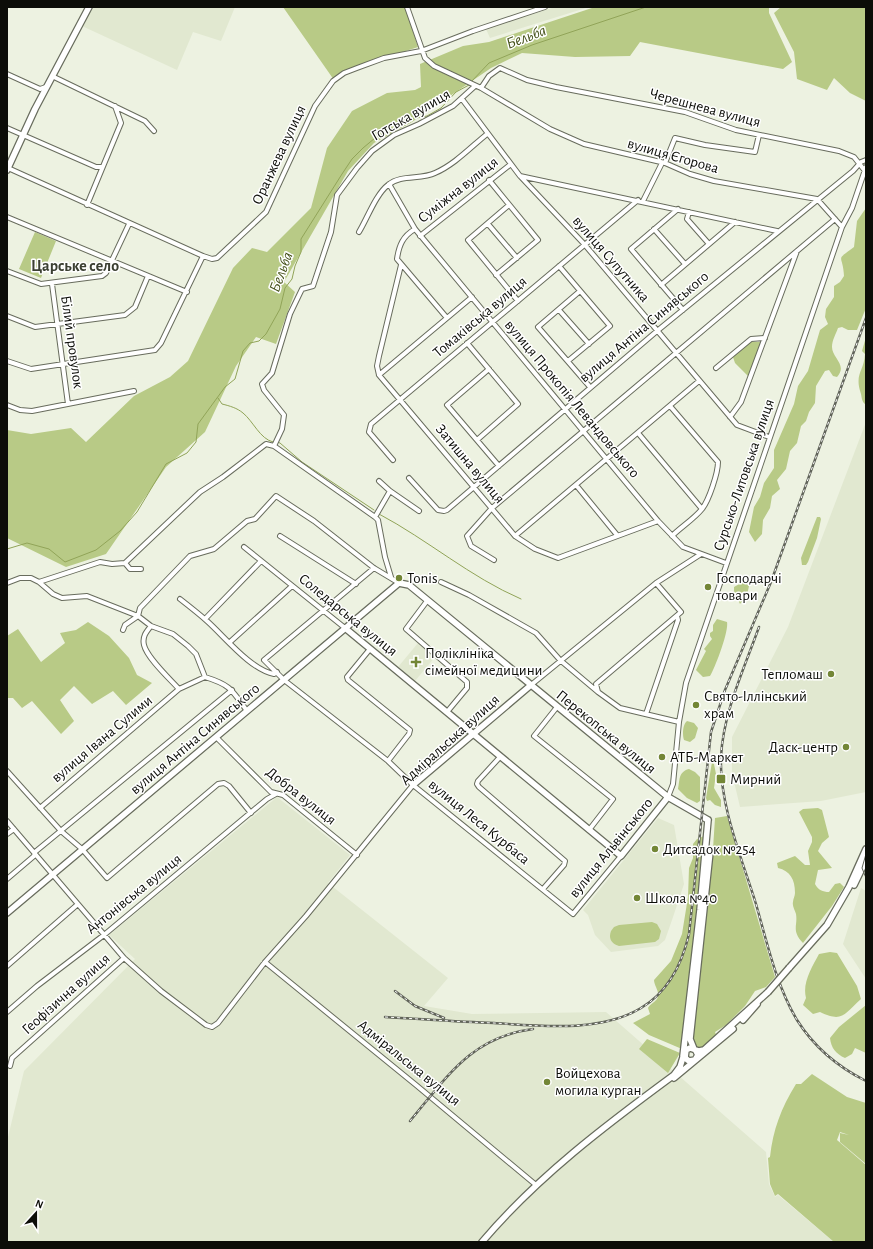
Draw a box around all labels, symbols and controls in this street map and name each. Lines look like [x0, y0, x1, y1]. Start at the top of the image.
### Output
water label: Бельба [504, 22, 548, 52]
street label: Готська вулиця [369, 86, 453, 144]
street label: Черешнева вулиця [648, 86, 762, 130]
street label: Оранжева вулиця [249, 103, 309, 207]
street label: вулиця Єгорова [626, 136, 720, 176]
street label: Суміжна вулиця [415, 154, 501, 226]
street label: вулиця Супутника [570, 213, 652, 305]
water label: Бельба [266, 250, 296, 294]
district label: Царське село [31, 258, 119, 274]
street label: вулиця Антіна Синявського [577, 269, 711, 385]
street label: Томаківська вулиця [430, 274, 530, 360]
street label: Білий провулок [58, 295, 86, 390]
street label: вулиця Прокопія Левандовського [502, 317, 642, 481]
street label: Сурсько-Литовська вулиця [711, 397, 777, 553]
street label: Затишна вулиця [433, 422, 507, 506]
street label: Соледарська вулиця [296, 571, 400, 659]
place label: Tonis [407, 571, 438, 586]
place label: Господарчі товари [715, 571, 782, 603]
marker: Tonis [394, 573, 404, 583]
marker: Господарчі товари [703, 582, 713, 592]
place label: Поліклініка сімейної медицини [425, 646, 542, 678]
marker: Поліклініка сімейної медицини [410, 656, 422, 668]
place label: Тепломаш [762, 667, 823, 682]
marker: Тепломаш [826, 669, 836, 679]
street label: вулиця Антіна Синявського [128, 681, 262, 797]
street label: Перекопська вулиця [553, 687, 659, 777]
place label: Свято-Іллінський храм [704, 689, 807, 721]
street label: Адміральська вулиця [398, 692, 502, 788]
street label: вулиця Івана Сулими [49, 693, 155, 785]
marker: Свято-Іллінський храм [691, 700, 701, 710]
place label: Даск-центр [769, 740, 838, 755]
marker: Даск-центр [841, 742, 851, 752]
place label: АТБ-Маркет [670, 750, 744, 765]
marker: АТБ-Маркет [657, 752, 667, 762]
street label: Добра вулиця [263, 764, 339, 828]
place label: Мирний [730, 772, 781, 787]
marker: Мирний [715, 773, 727, 785]
street label: вулиця Леся Курбаса [426, 777, 533, 867]
street label: вулиця Альвінського [566, 795, 656, 901]
place label: Дитсадок №254 [663, 842, 756, 857]
marker: Дитсадок №254 [650, 844, 660, 854]
street label: Антонівська вулиця [83, 851, 185, 937]
place label: Школа №40 [645, 891, 717, 906]
marker: Школа №40 [632, 893, 642, 903]
street label: Геофізична вулиця [19, 951, 113, 1037]
street label: Адміральська вулиця [355, 1017, 463, 1109]
place label: Войцехова могила курган [555, 1066, 641, 1098]
marker: Войцехова могила курган [542, 1077, 552, 1087]
north arrow [16, 1193, 56, 1233]
text: N [34, 1198, 45, 1211]

